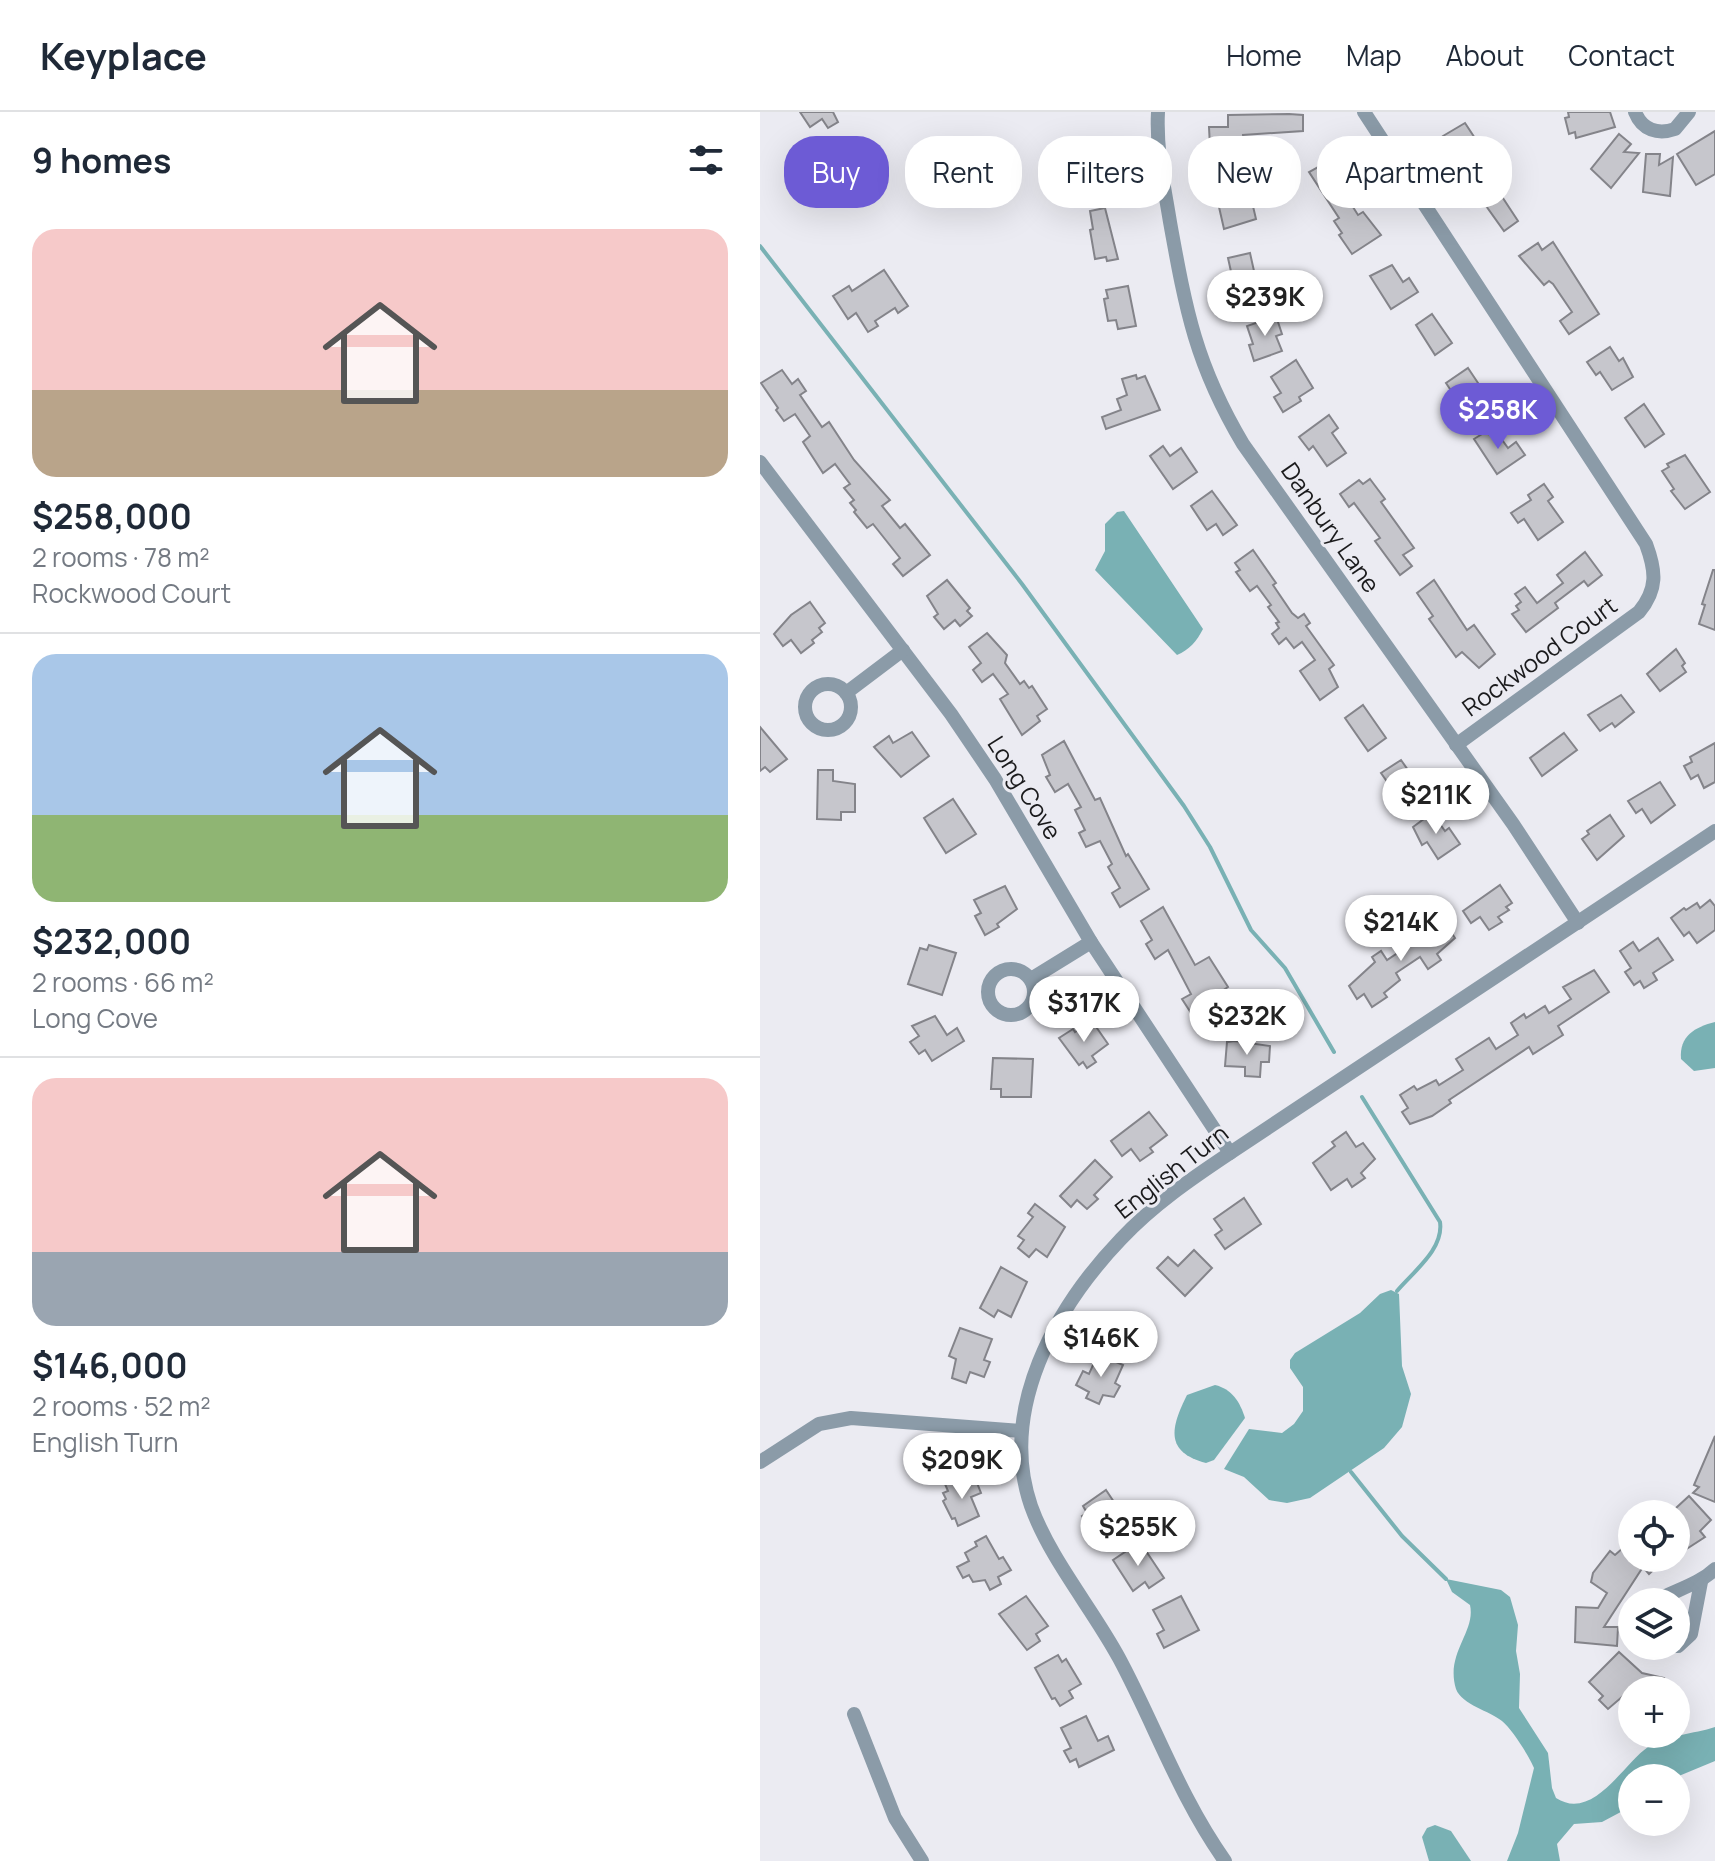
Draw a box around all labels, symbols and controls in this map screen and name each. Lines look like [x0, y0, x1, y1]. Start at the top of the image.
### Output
text: Keyplace [40, 29, 207, 81]
text: Home [1226, 36, 1302, 74]
text: Map [1346, 36, 1402, 74]
text: About [1446, 36, 1524, 74]
text: Contact [1568, 36, 1675, 74]
chip: Buy [784, 136, 889, 208]
chip: Rent [905, 136, 1022, 208]
chip: Filters [1038, 136, 1172, 208]
chip: New [1188, 136, 1301, 208]
chip: Apartment [1317, 136, 1512, 208]
text: 9 homes [32, 137, 171, 183]
icon: filters [684, 138, 728, 182]
pin: $239K [1209, 270, 1321, 338]
text: $239K [1225, 278, 1305, 314]
icon: home [308, 281, 452, 425]
pin: $258K [1442, 383, 1554, 451]
text: $258K [1458, 391, 1538, 427]
street label: Danbury Lane [1274, 455, 1388, 599]
text: $258,000 [32, 493, 192, 539]
text: 2 rooms · 78 m² [32, 539, 210, 575]
text: Rockwood Court [32, 575, 231, 611]
street label: Rockwood Court [1455, 588, 1623, 723]
icon: home [308, 706, 452, 850]
street label: Long Cove [980, 729, 1070, 845]
pin: $211K [1380, 768, 1492, 836]
text: $211K [1400, 776, 1472, 812]
pin: $214K [1345, 895, 1457, 963]
text: $214K [1363, 903, 1439, 939]
text: $232,000 [32, 918, 191, 964]
text: 2 rooms · 66 m² [32, 964, 214, 1000]
pin: $317K [1028, 976, 1140, 1044]
text: $317K [1047, 984, 1121, 1020]
pin: $232K [1191, 989, 1303, 1057]
text: $232K [1207, 997, 1287, 1033]
text: Long Cove [32, 1000, 158, 1036]
street label: English Turn [1108, 1116, 1235, 1225]
icon: home [308, 1130, 452, 1274]
pin: $146K [1045, 1311, 1157, 1379]
text: $146K [1063, 1319, 1139, 1355]
text: $146,000 [32, 1342, 188, 1388]
text: 2 rooms · 52 m² [32, 1388, 211, 1424]
text: English Turn [32, 1424, 179, 1460]
pin: $209K [906, 1433, 1018, 1501]
text: $209K [921, 1441, 1003, 1477]
pin: $255K [1082, 1500, 1194, 1568]
map controls [1618, 1500, 1690, 1836]
button: locate [1618, 1500, 1690, 1572]
text: $255K [1098, 1508, 1178, 1544]
button: layers [1618, 1588, 1690, 1660]
button: + [1618, 1676, 1690, 1748]
button: − [1618, 1764, 1690, 1836]

